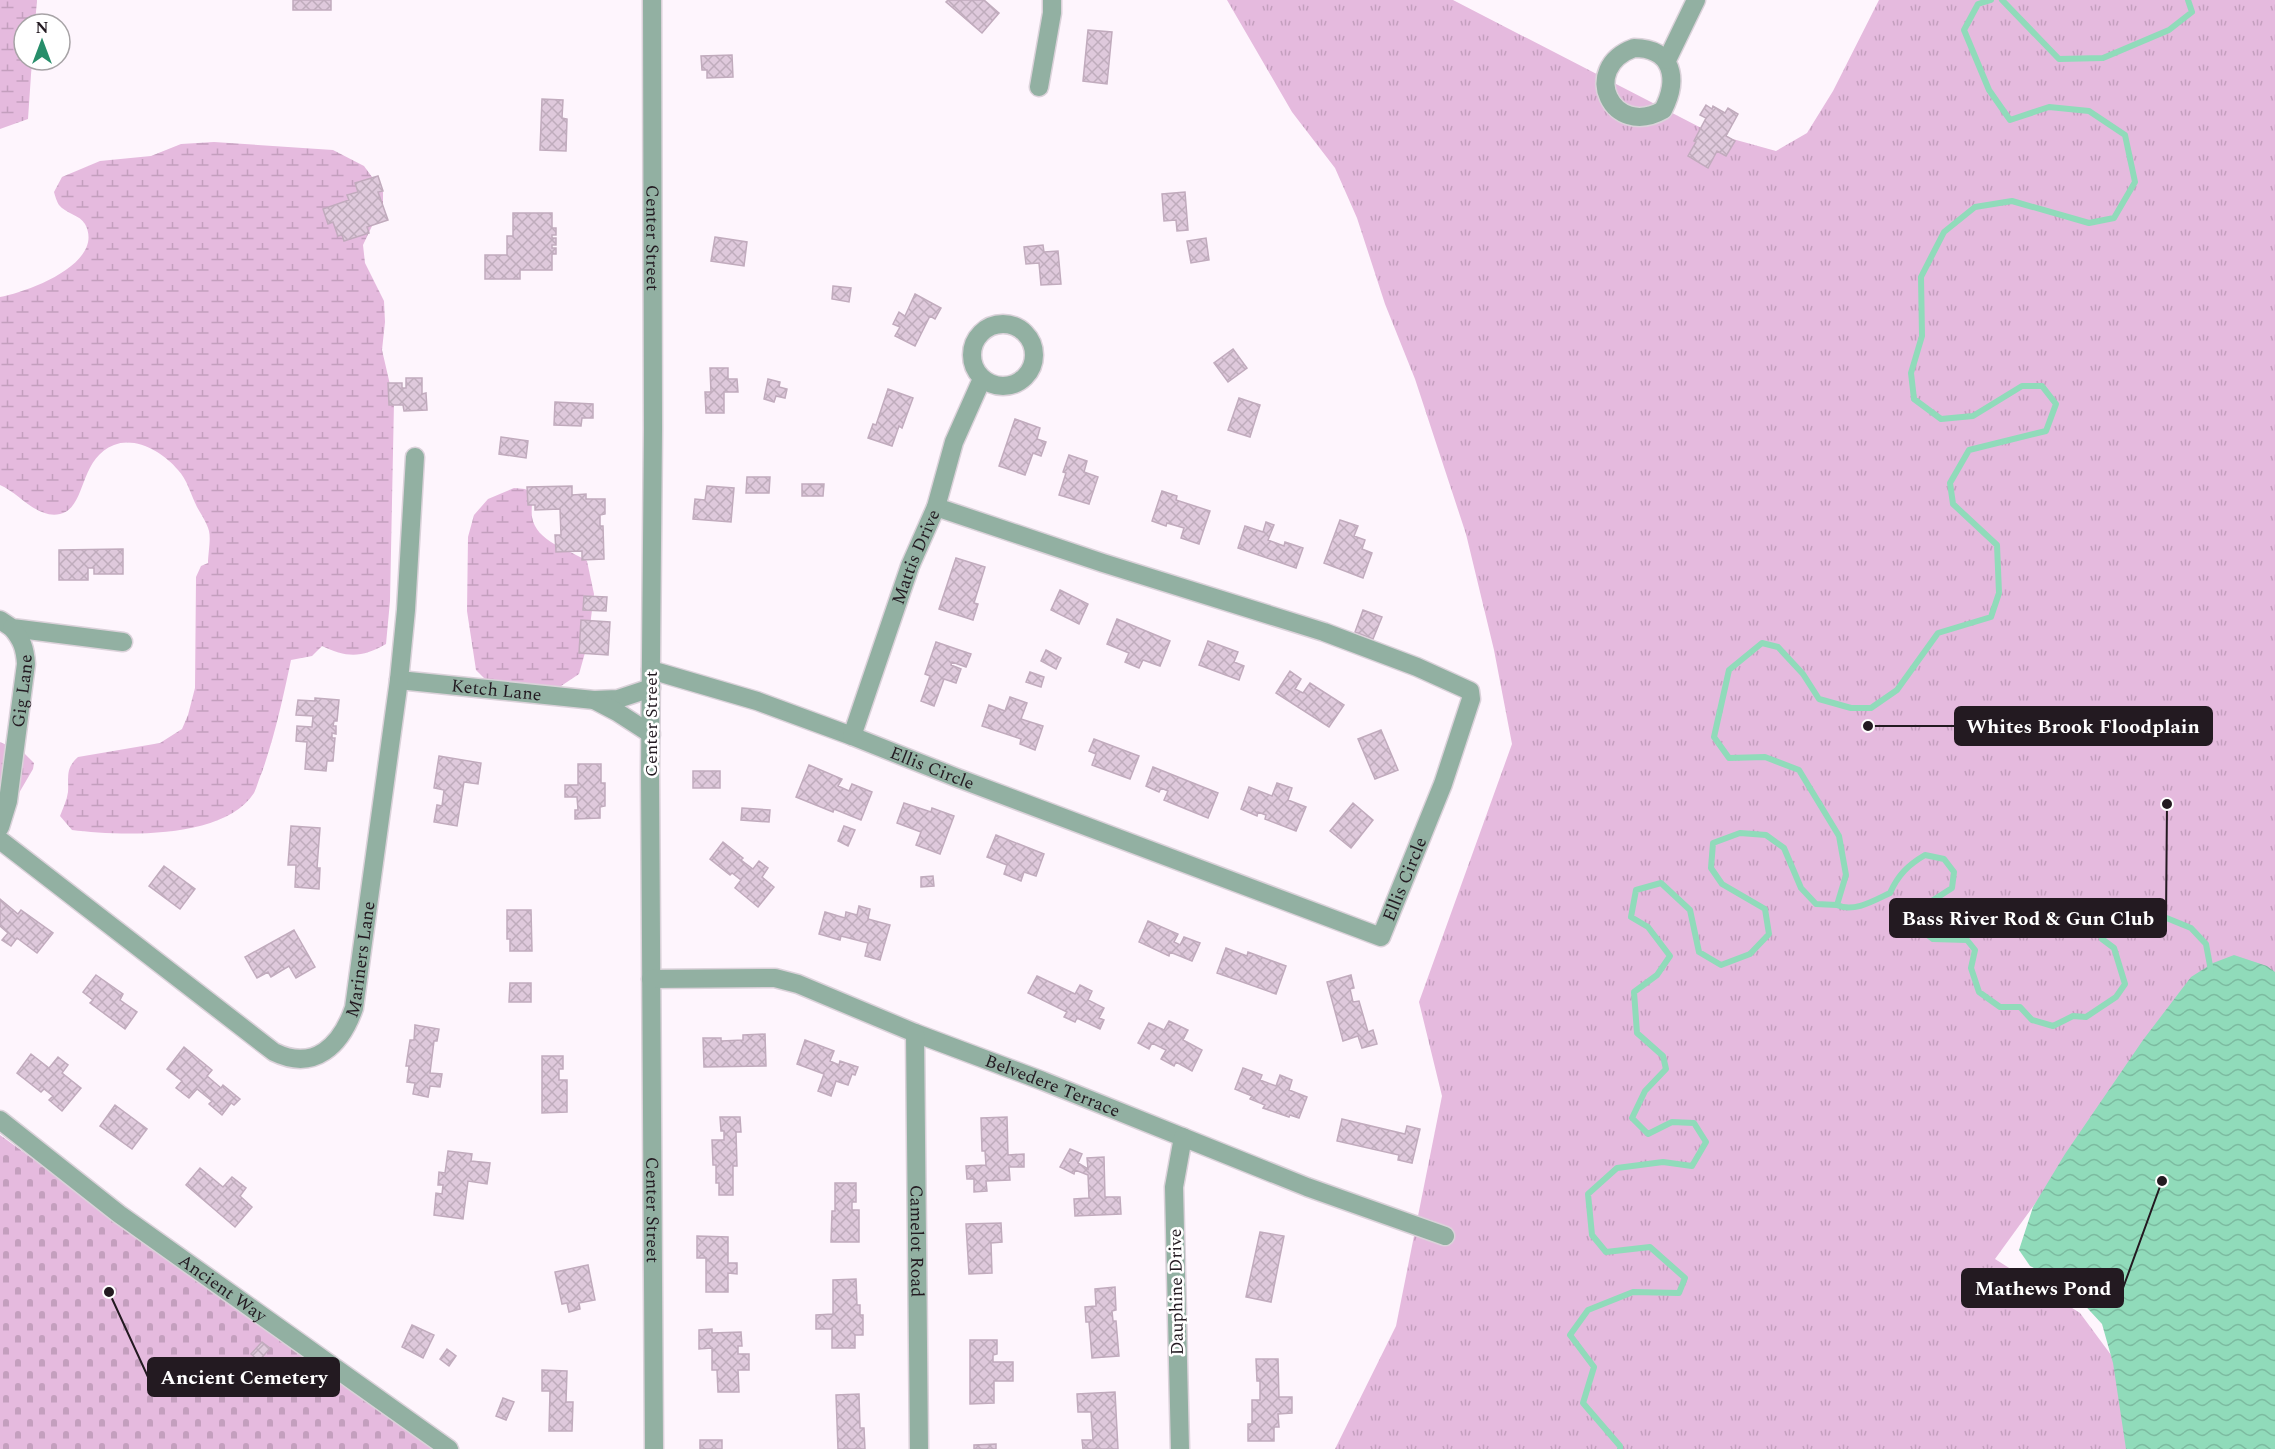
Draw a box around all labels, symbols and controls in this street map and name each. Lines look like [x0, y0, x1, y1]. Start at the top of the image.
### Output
north arrow [12, 12, 72, 72]
text: N [35, 16, 49, 40]
street label: Center Street [638, 185, 666, 291]
street label: Mattis Drive [885, 505, 947, 608]
street label: Gig Lane [5, 653, 40, 729]
street label: Center Street [638, 671, 665, 777]
street label: Ketch Lane [450, 672, 543, 709]
callout: Whites Brook Floodplain [1955, 707, 2212, 745]
text: Whites Brook Floodplain [1966, 712, 2200, 742]
street label: Ellis Circle [886, 739, 978, 797]
street label: Ellis Circle [1376, 833, 1434, 926]
callout: Bass River Rod & Gun Club [1890, 899, 2166, 937]
street label: Mariners Lane [339, 900, 383, 1021]
text: Bass River Rod & Gun Club [1902, 904, 2154, 934]
street label: Belvedere Terrace [981, 1047, 1124, 1125]
street label: Center Street [638, 1157, 666, 1263]
street label: Camelot Road [902, 1185, 931, 1297]
street label: Dauphine Drive [1162, 1228, 1191, 1356]
street label: Ancient Way [173, 1247, 273, 1330]
callout: Mathews Pond [1962, 1269, 2123, 1307]
text: Mathews Pond [1975, 1274, 2112, 1304]
callout: Ancient Cemetery [148, 1358, 339, 1396]
text: Ancient Cemetery [160, 1363, 329, 1393]

